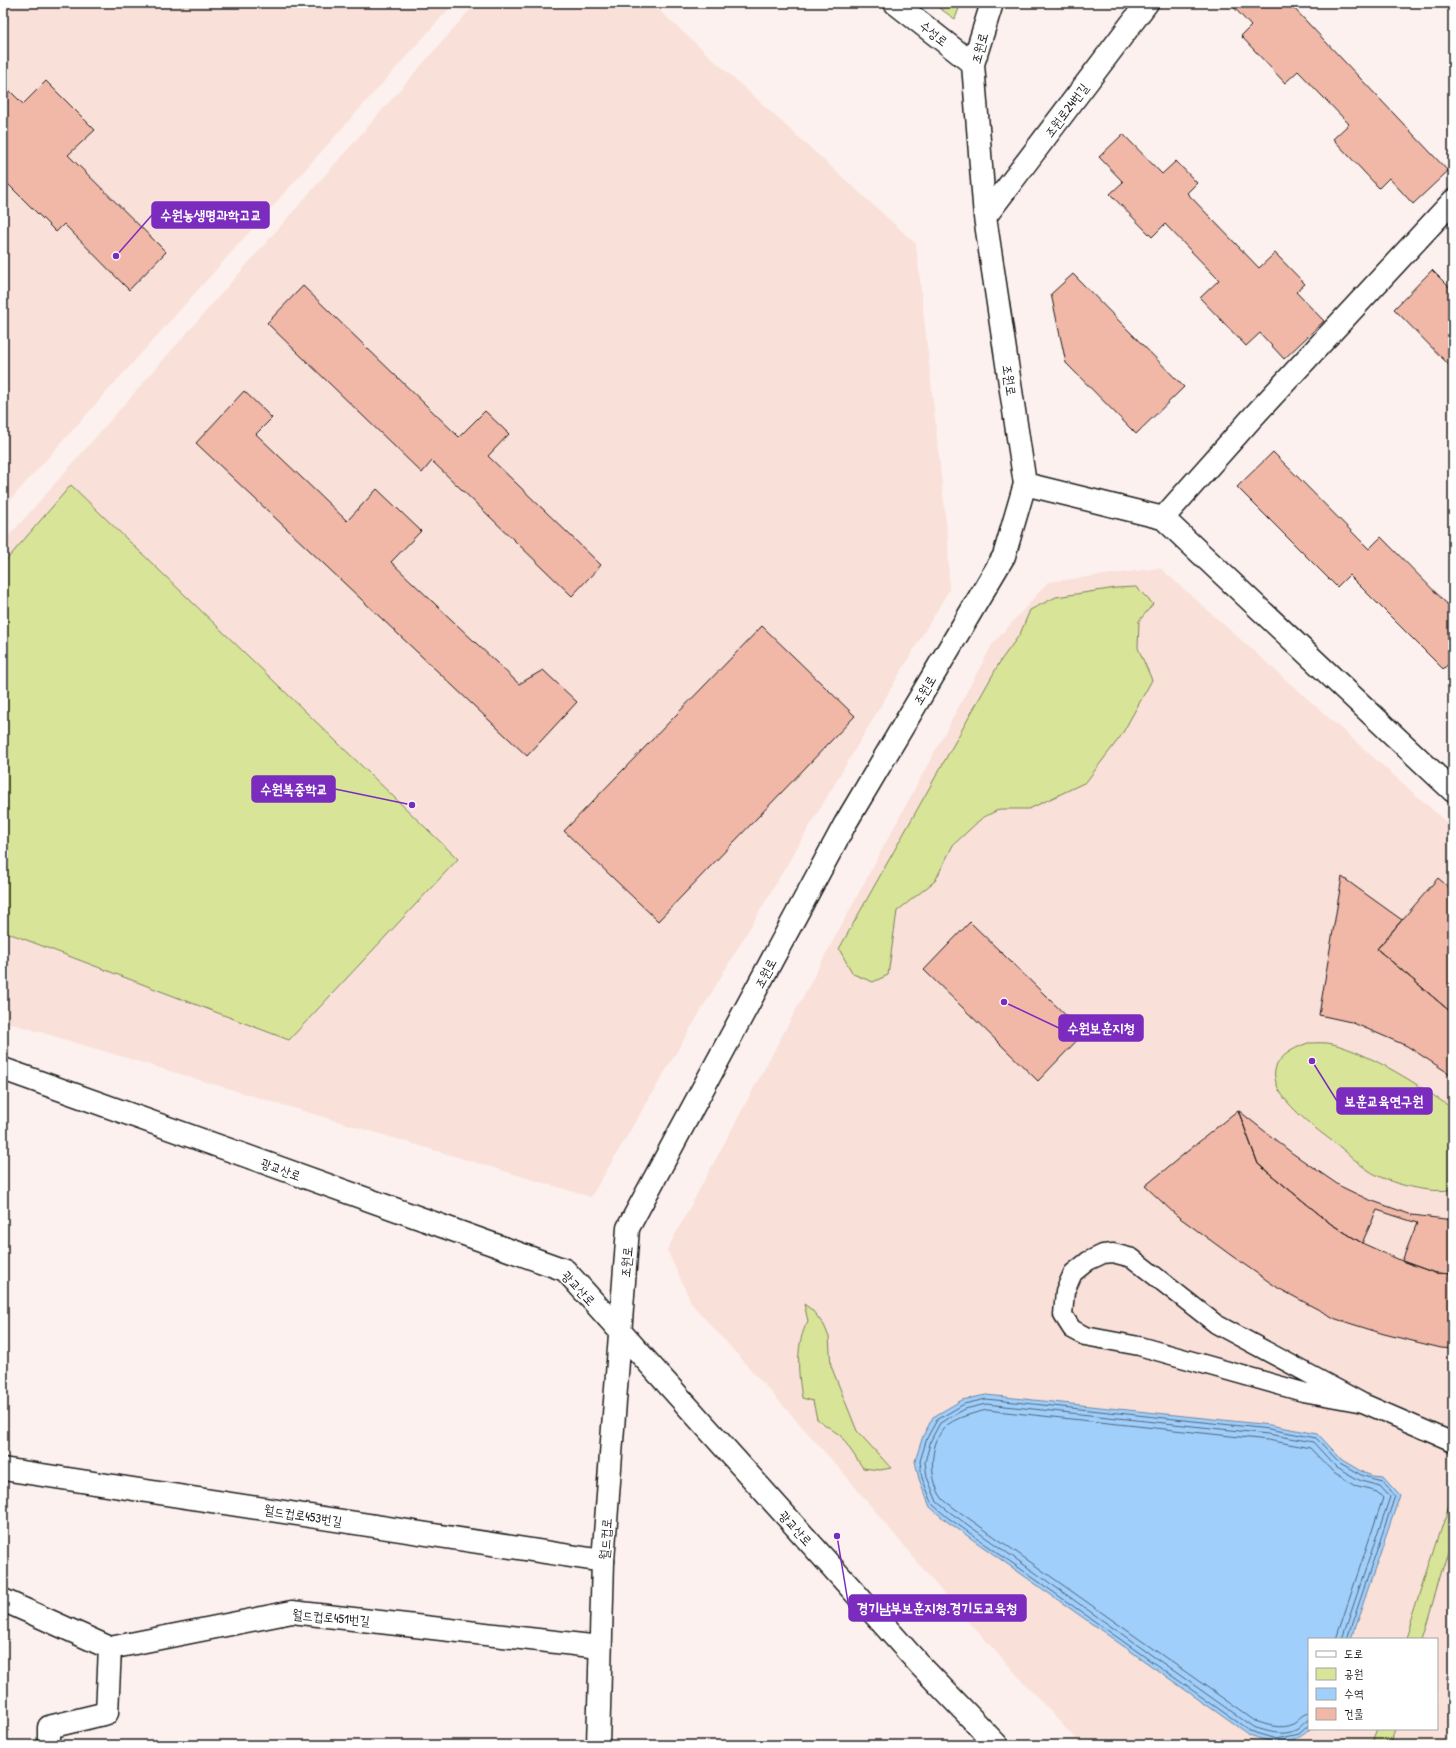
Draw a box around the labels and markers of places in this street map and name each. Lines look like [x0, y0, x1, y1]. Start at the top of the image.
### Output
callout: 수원농생명과학고교 [152, 202, 269, 228]
callout: 수원북중학교 [252, 776, 335, 802]
callout: 수원보훈지청 [1059, 1015, 1143, 1041]
callout: 보훈교육연구원 [1337, 1088, 1432, 1114]
callout: 경기남부보훈지청.경기도교육청 [849, 1595, 1026, 1621]

